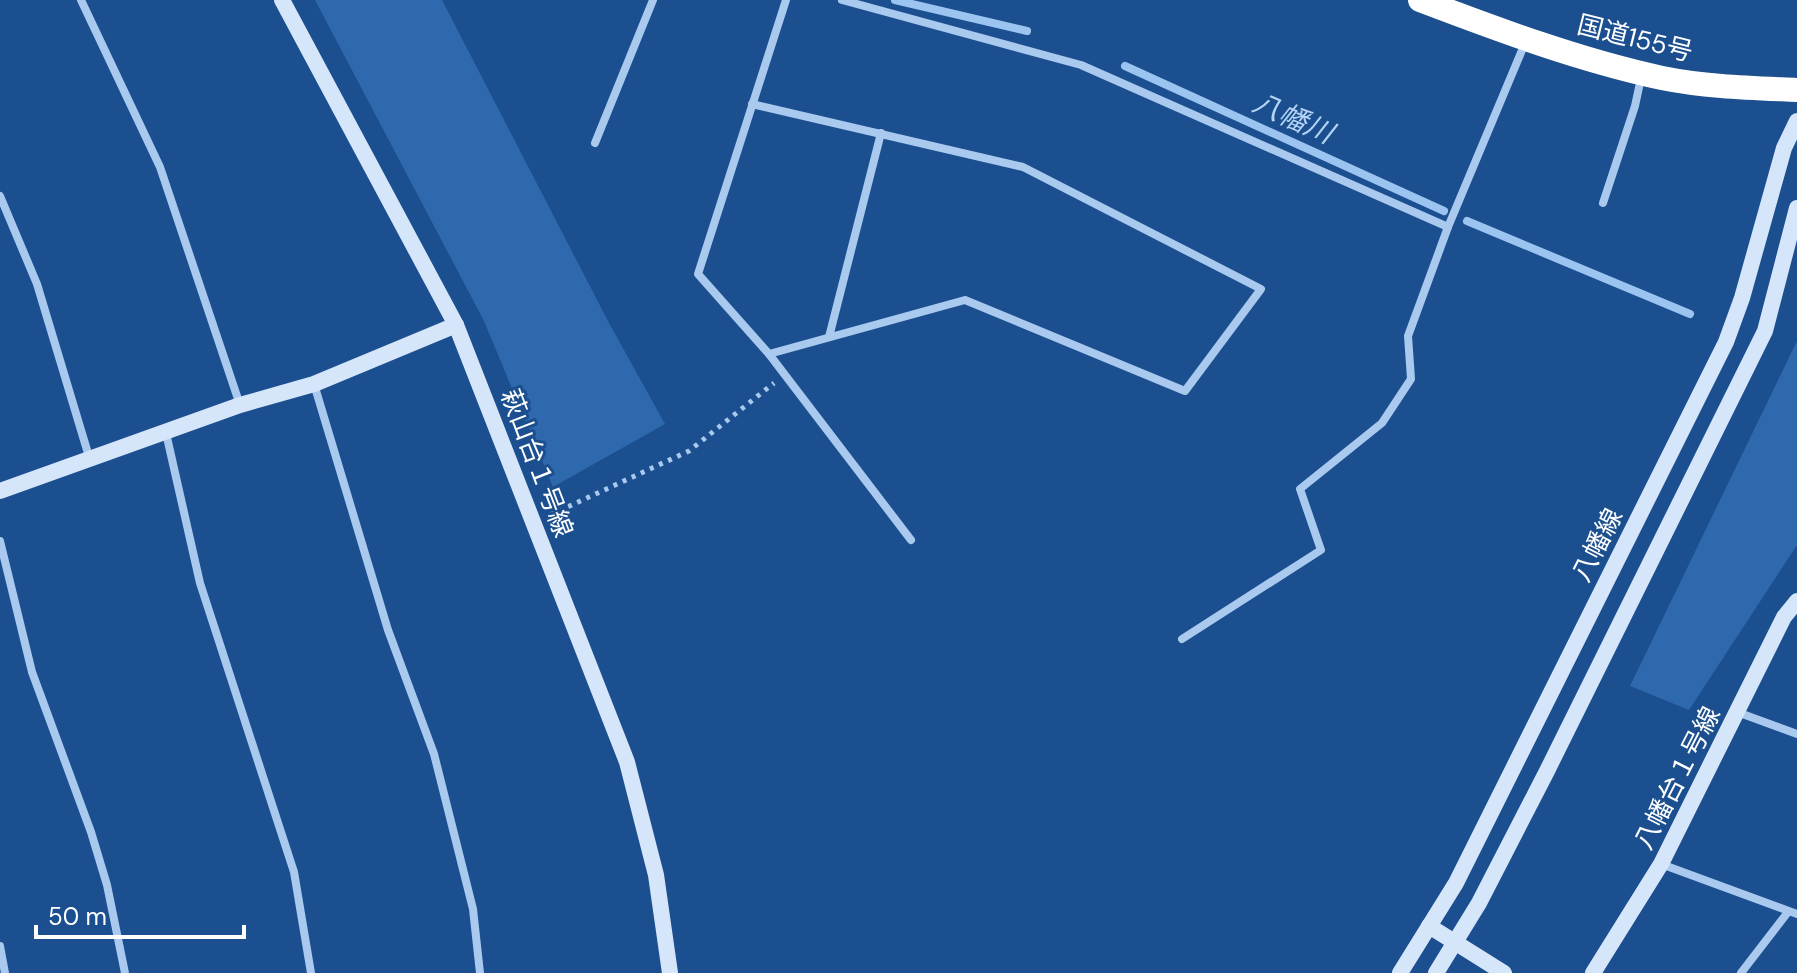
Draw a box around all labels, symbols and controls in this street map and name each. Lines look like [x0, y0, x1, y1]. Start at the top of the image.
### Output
street label: 国道155号 [1574, 7, 1696, 69]
water label: 八幡川 [1247, 84, 1342, 153]
street label: 萩山台１号線 [493, 384, 581, 542]
street label: 八幡線 [1564, 503, 1630, 587]
street label: 八幡台１号線 [1626, 701, 1728, 855]
scale bar [36, 889, 244, 939]
text: 50 m [48, 901, 107, 932]

